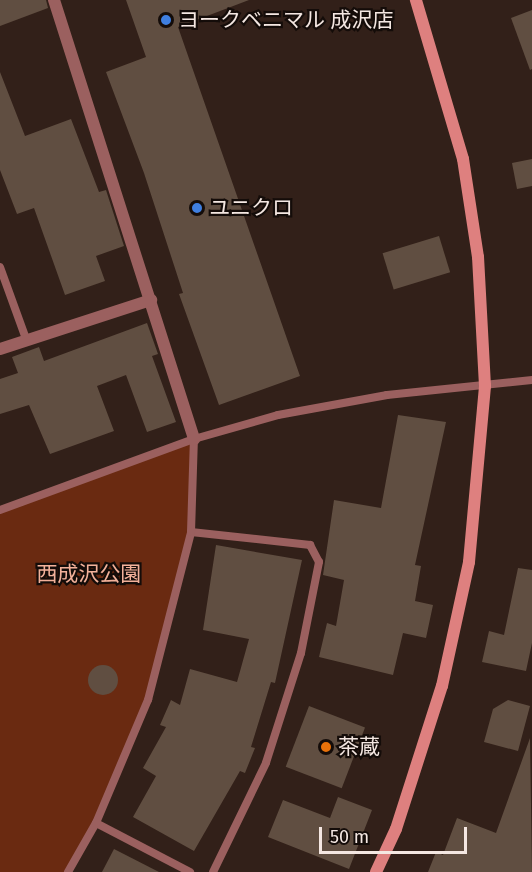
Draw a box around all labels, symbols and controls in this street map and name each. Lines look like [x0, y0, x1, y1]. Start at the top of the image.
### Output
place label: ヨークベニマル 成沢店 [178, 7, 394, 33]
marker: ヨークベニマル 成沢店 [159, 13, 173, 27]
place label: ユニクロ [209, 195, 293, 221]
marker: ユニクロ [190, 201, 204, 215]
park label: 西成沢公園 [37, 561, 141, 587]
place label: 茶蔵 [338, 734, 380, 760]
marker: 茶蔵 [319, 740, 333, 754]
scale bar [322, 815, 470, 853]
text: 50 m [330, 826, 369, 848]

